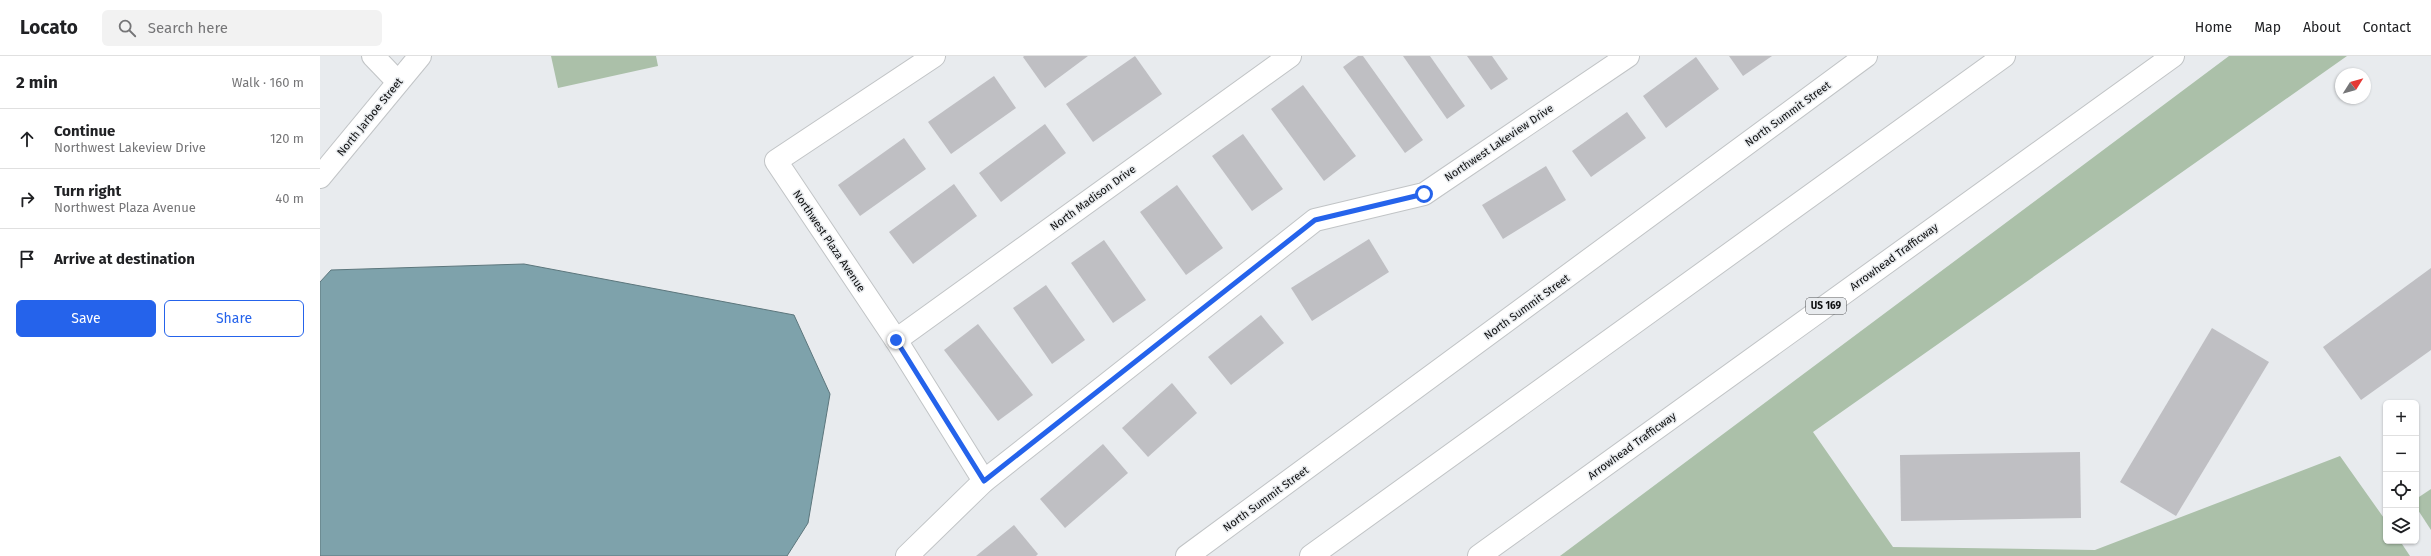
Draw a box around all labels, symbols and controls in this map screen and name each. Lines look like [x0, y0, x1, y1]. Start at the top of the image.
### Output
search box [102, 10, 382, 46]
text: Locato [20, 16, 78, 39]
icon: search [116, 17, 138, 39]
text: Search here [148, 19, 228, 37]
text: Home [2195, 19, 2232, 36]
text: Map [2254, 19, 2281, 36]
text: About [2303, 19, 2341, 36]
text: Contact [2363, 19, 2411, 36]
north arrow [2335, 68, 2371, 104]
text: 2 min [16, 72, 58, 93]
text: Walk · 160 m [232, 75, 304, 90]
street label: North Jarboe Street [334, 75, 406, 159]
street label: North Summit Street [1743, 79, 1833, 149]
street label: Northwest Lakeview Drive [1442, 102, 1556, 184]
text: Continue [54, 122, 115, 140]
icon: ahead [16, 128, 38, 150]
text: 120 m [270, 131, 304, 146]
text: Northwest Lakeview Drive [54, 140, 206, 155]
street label: North Madison Drive [1048, 163, 1138, 233]
text: Turn right [54, 182, 121, 200]
route start [1415, 185, 1433, 203]
icon: right [16, 188, 38, 210]
street label: Northwest Plaza Avenue [790, 188, 868, 294]
text: 40 m [275, 191, 304, 206]
text: Northwest Plaza Avenue [54, 200, 196, 215]
street label: Arrowhead Trafficway [1847, 220, 1941, 293]
icon: arrive [16, 248, 38, 270]
text: Arrive at destination [54, 250, 195, 268]
street label: North Summit Street [1482, 272, 1572, 342]
road number: US 169 [1806, 298, 1846, 314]
button: Save [16, 300, 156, 337]
button: Share [164, 300, 304, 337]
route end [887, 331, 905, 349]
map controls [2383, 400, 2419, 544]
button: + [2383, 400, 2419, 436]
street label: Arrowhead Trafficway [1585, 409, 1679, 482]
button: − [2383, 436, 2419, 472]
street label: North Summit Street [1221, 464, 1311, 534]
button: locate [2383, 472, 2419, 508]
button: layers [2383, 508, 2419, 544]

